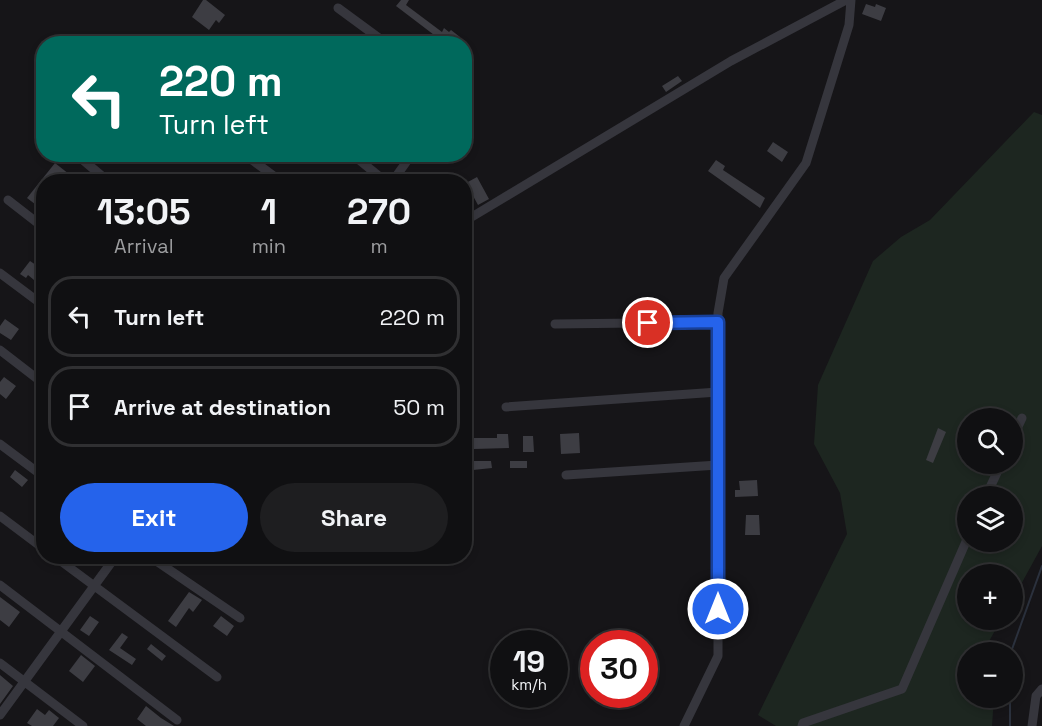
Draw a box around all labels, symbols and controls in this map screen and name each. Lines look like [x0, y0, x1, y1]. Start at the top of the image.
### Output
text: 220 m [159, 55, 283, 108]
icon: left [60, 60, 138, 138]
text: Turn left [159, 107, 269, 142]
text: 13:05 [97, 189, 191, 235]
text: 1 [261, 189, 277, 235]
text: 270 [347, 189, 411, 235]
text: Arrival [114, 233, 174, 259]
text: min [252, 233, 286, 259]
text: m [370, 233, 388, 259]
pin [622, 297, 673, 348]
icon: left [63, 300, 96, 333]
text: Turn left [114, 303, 204, 331]
text: 220 m [380, 303, 445, 331]
icon: arrive [631, 306, 664, 339]
icon: arrive [63, 390, 96, 423]
text: Arrive at destination [114, 393, 331, 421]
text: 50 m [393, 393, 445, 421]
map controls [957, 408, 1023, 708]
button: search [957, 408, 1023, 474]
button: Exit [60, 483, 248, 552]
button: Share [260, 483, 448, 552]
button: layers [957, 486, 1023, 552]
button: + [957, 564, 1023, 630]
position arrow [686, 577, 750, 641]
speed limit sign: 30 [580, 630, 658, 708]
text: 19 [513, 642, 545, 681]
button: − [957, 642, 1023, 708]
text: km/h [511, 675, 547, 694]

